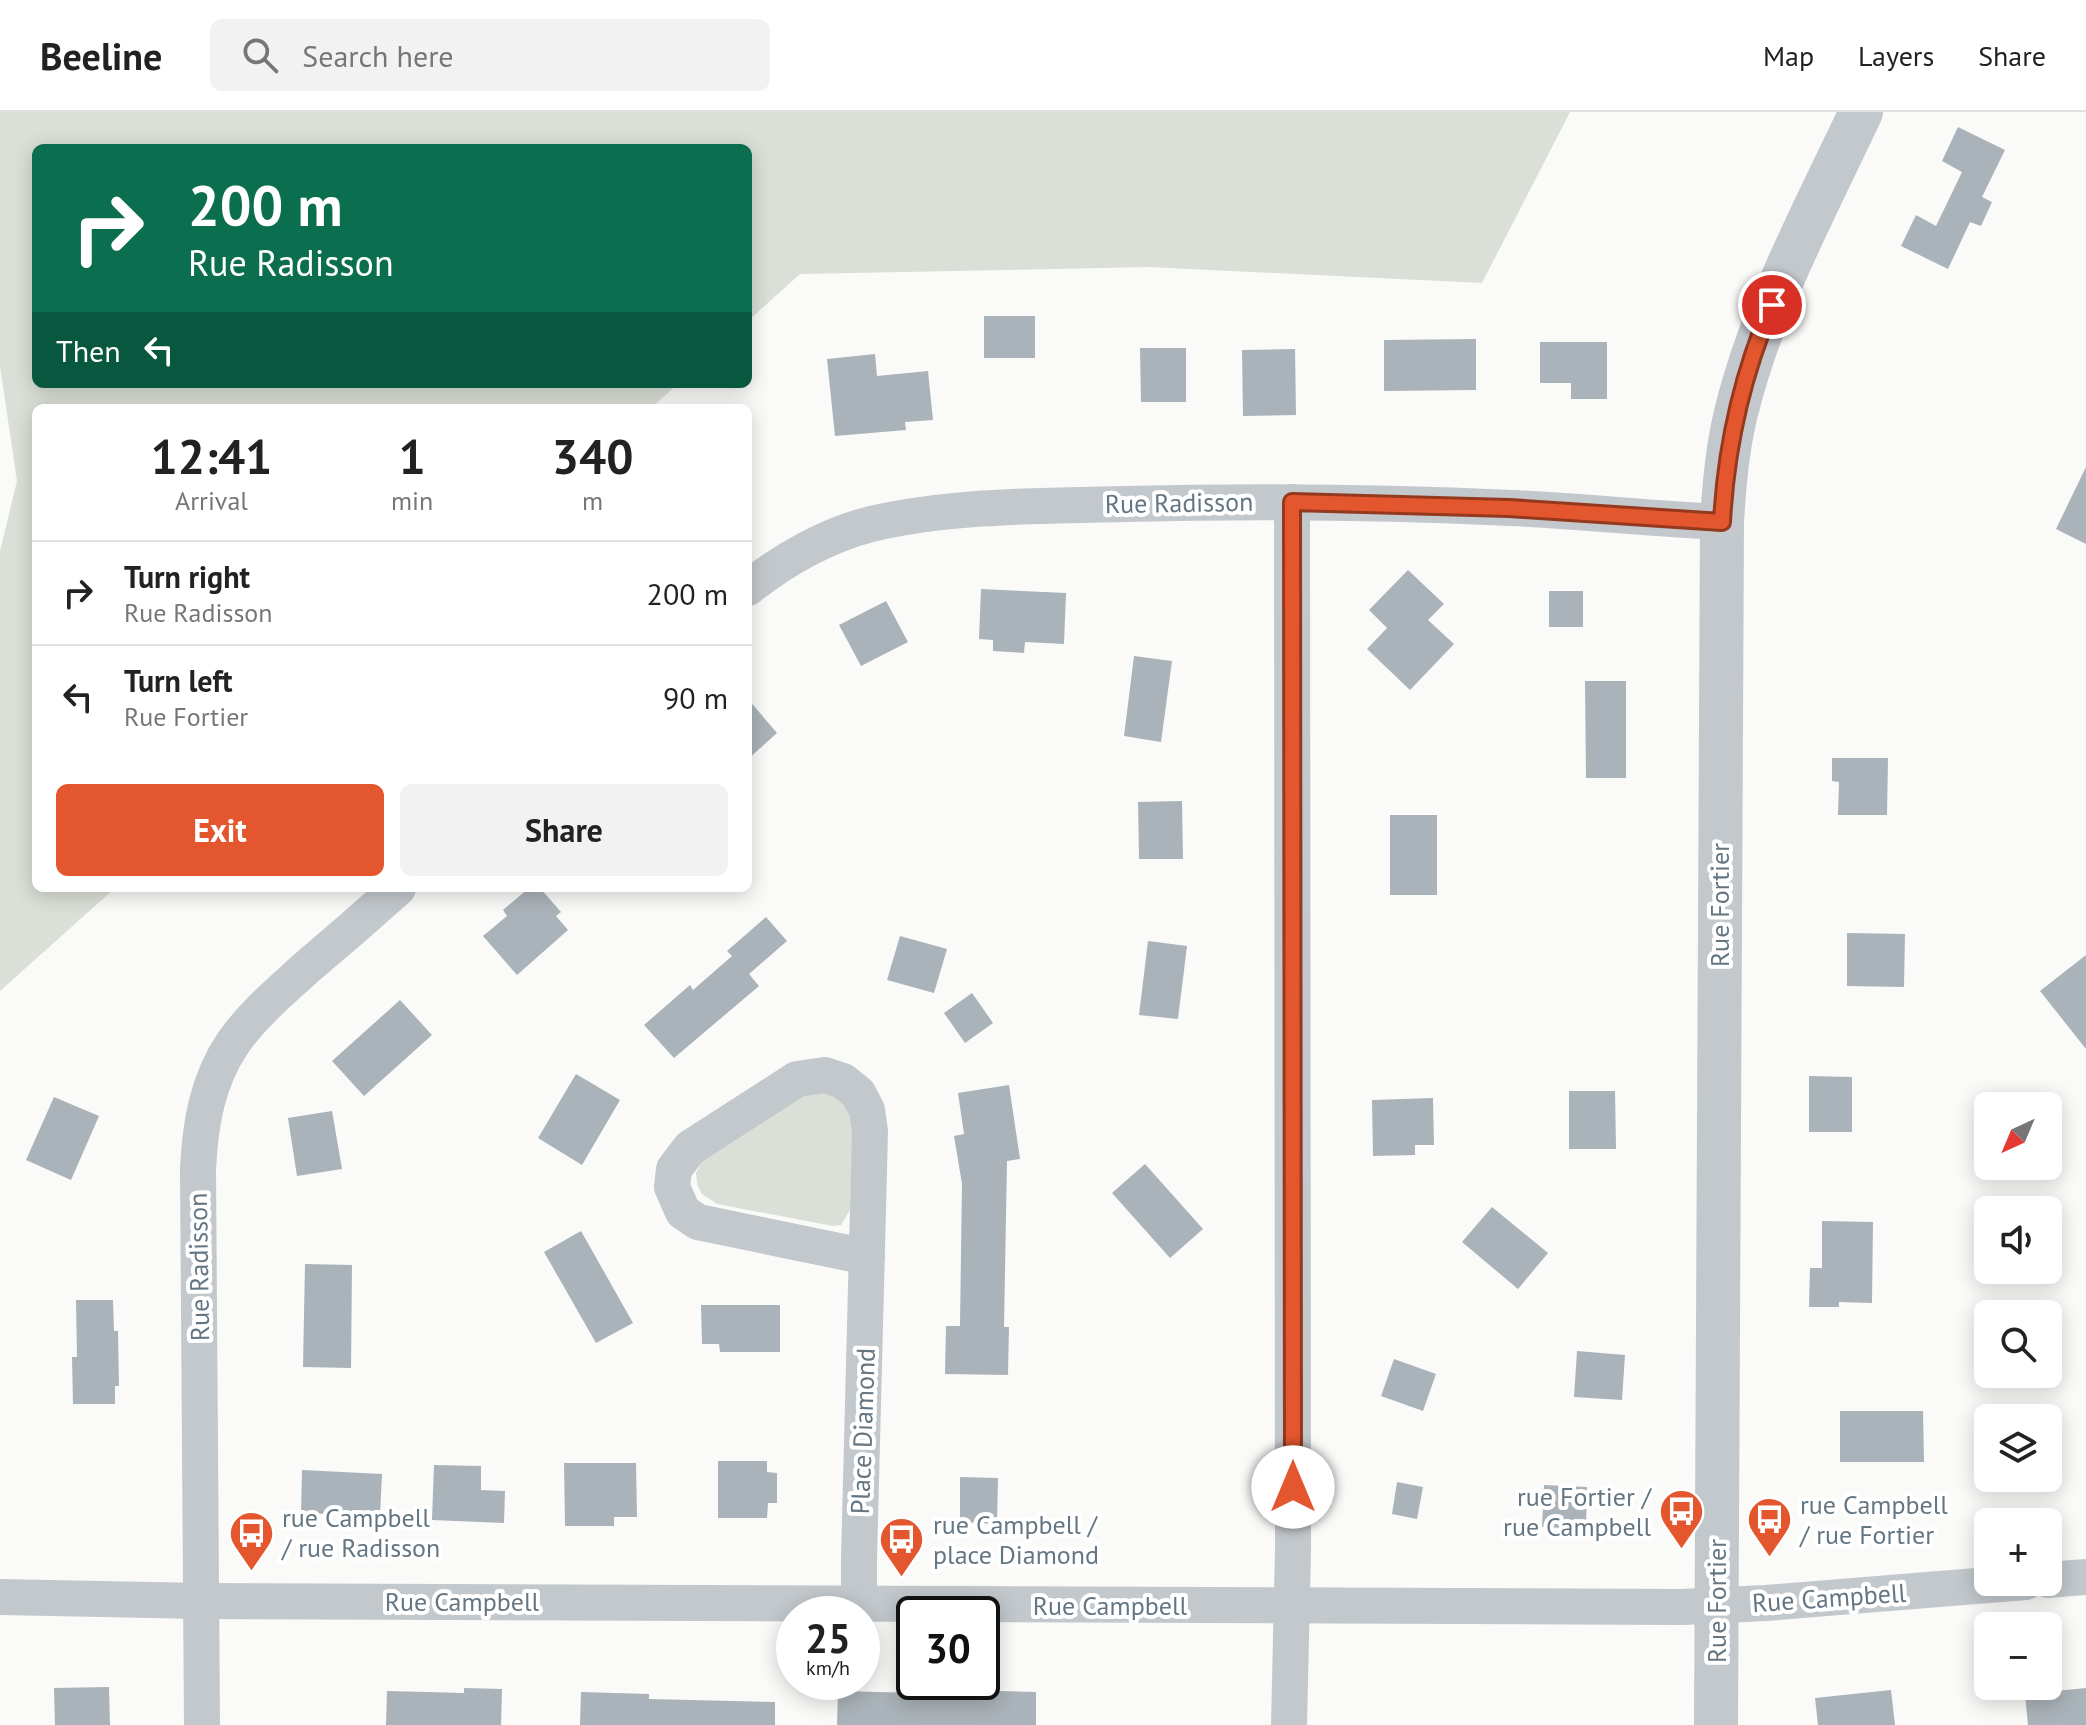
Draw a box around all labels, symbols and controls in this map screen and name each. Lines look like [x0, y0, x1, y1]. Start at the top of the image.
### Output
search box [210, 19, 770, 91]
text: Beeline [40, 31, 162, 80]
icon: search [238, 33, 282, 77]
text: Search here [302, 36, 454, 75]
text: Map [1763, 37, 1814, 74]
text: Layers [1858, 37, 1934, 74]
text: Share [1978, 37, 2046, 74]
text: 200 m [188, 169, 343, 241]
icon: right [56, 176, 160, 280]
text: Rue Radisson [188, 239, 394, 286]
pin [1738, 271, 1806, 339]
icon: arrive [1750, 283, 1794, 327]
icon: left [137, 328, 181, 372]
text: Then [56, 331, 121, 370]
text: 12:41 [151, 425, 272, 487]
text: 1 [398, 425, 426, 487]
text: 340 [552, 425, 633, 487]
text: Arrival [175, 484, 248, 517]
text: min [391, 484, 433, 517]
text: m [582, 484, 603, 517]
street label: Rue Radisson [1104, 485, 1254, 520]
text: Turn right [124, 557, 250, 596]
icon: right [56, 571, 100, 615]
text: 200 m [647, 574, 728, 613]
text: Rue Radisson [124, 596, 273, 629]
text: Turn left [124, 661, 232, 700]
icon: left [56, 675, 100, 719]
text: 90 m [663, 678, 728, 717]
text: Rue Fortier [124, 700, 248, 733]
button: Exit [56, 784, 384, 876]
button: Share [400, 784, 728, 876]
street label: Rue Fortier [1703, 843, 1736, 967]
north arrow [1974, 1092, 2062, 1180]
map controls [1974, 1092, 2062, 1700]
street label: Rue Radisson [181, 1192, 216, 1342]
button: sound [1974, 1196, 2062, 1284]
button: search [1974, 1300, 2062, 1388]
street label: Place Diamond [843, 1347, 882, 1515]
button: layers [1974, 1404, 2062, 1492]
position arrow [1251, 1445, 1335, 1529]
place label: rue Fortier / rue Campbell [1503, 1480, 1653, 1543]
bus stop icon: rue Fortier / rue Campbell [1658, 1488, 1706, 1551]
place label: rue Campbell / rue Fortier [1799, 1488, 1948, 1551]
bus stop icon: rue Campbell / rue Fortier [1745, 1496, 1793, 1559]
place label: rue Campbell / rue Radisson [281, 1501, 440, 1564]
place label: rue Campbell / place Diamond [933, 1508, 1099, 1571]
button: + [1974, 1508, 2062, 1596]
bus stop icon: rue Campbell / rue Radisson [227, 1509, 275, 1572]
bus stop icon: rue Campbell / place Diamond [878, 1516, 926, 1579]
street label: Rue Fortier [1700, 1539, 1733, 1663]
street label: Rue Campbell [1751, 1576, 1907, 1619]
street label: Rue Campbell [385, 1585, 540, 1618]
street label: Rue Campbell [1033, 1589, 1188, 1622]
speed limit sign: 30 [896, 1596, 1000, 1700]
text: 25 [805, 1612, 851, 1664]
button: − [1974, 1612, 2062, 1700]
text: km/h [806, 1655, 850, 1681]

